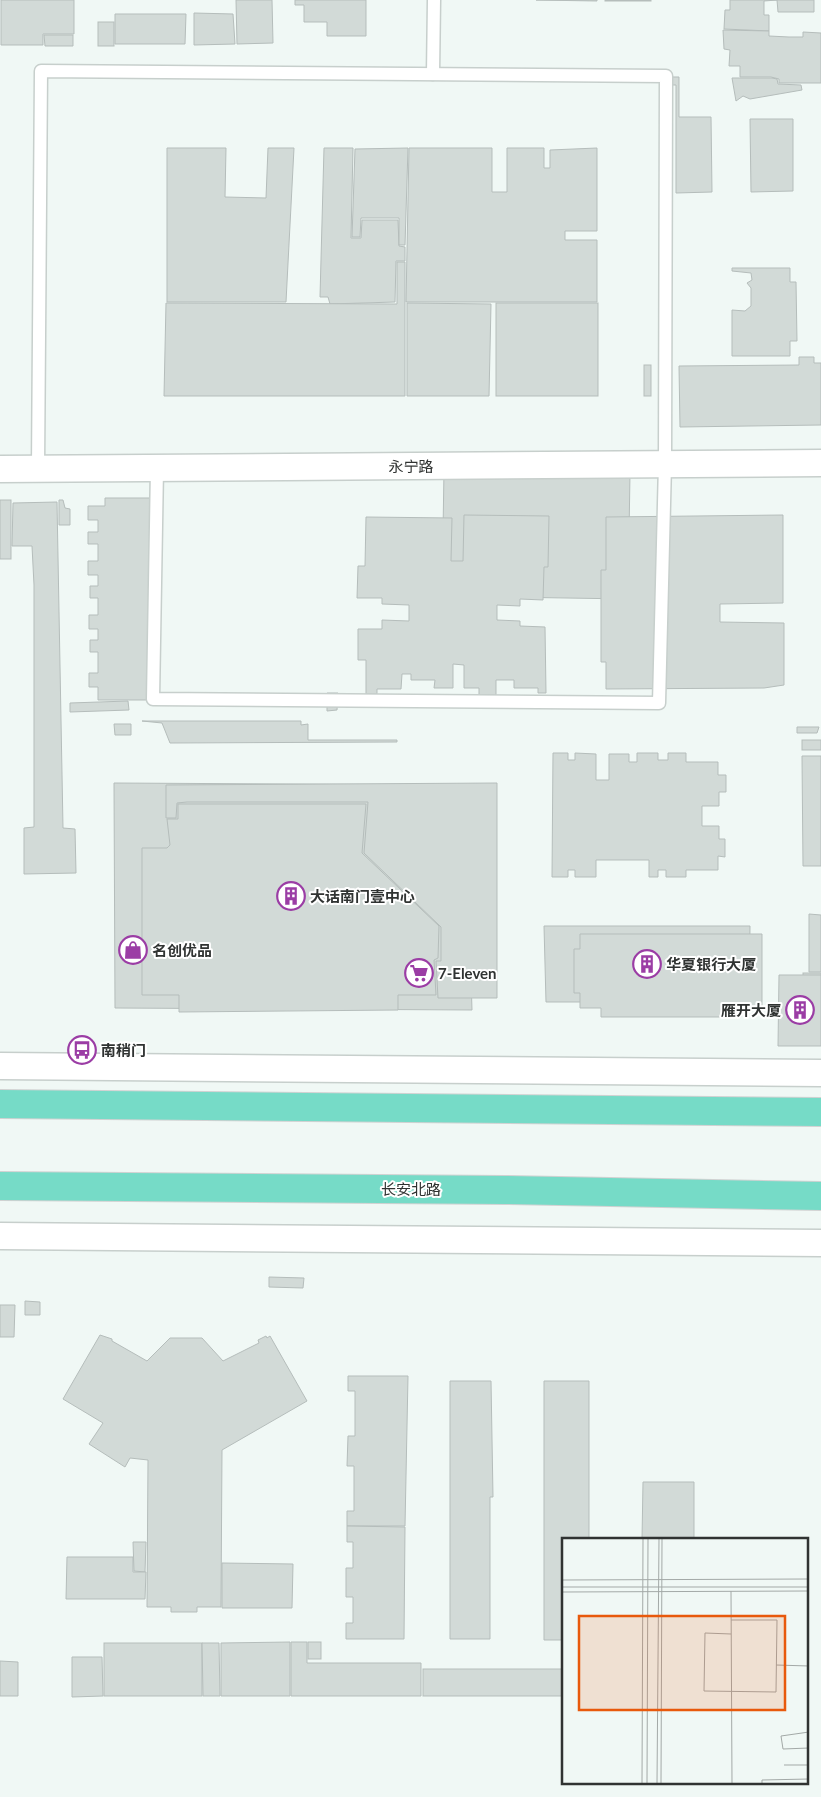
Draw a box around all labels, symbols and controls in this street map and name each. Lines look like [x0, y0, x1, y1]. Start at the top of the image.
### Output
street label: 永宁路 [388, 457, 434, 475]
building icon: 大话南门壹中心 [276, 881, 306, 911]
place label: 大话南门壹中心 [310, 887, 415, 905]
shop icon: 名创优品 [118, 935, 148, 965]
place label: 名创优品 [152, 941, 212, 959]
building icon: 华夏银行大厦 [632, 949, 662, 979]
place label: 华夏银行大厦 [666, 955, 756, 973]
supermarket icon: 7-Eleven [404, 958, 434, 988]
place label: 7-Eleven [438, 964, 497, 982]
building icon: 雁开大厦 [785, 995, 815, 1025]
place label: 雁开大厦 [721, 1001, 781, 1019]
bus stop icon: 南稍门 [67, 1035, 97, 1065]
place label: 南稍门 [101, 1041, 146, 1059]
street label: 长安北路 [381, 1180, 441, 1198]
inset map [562, 1538, 808, 1784]

